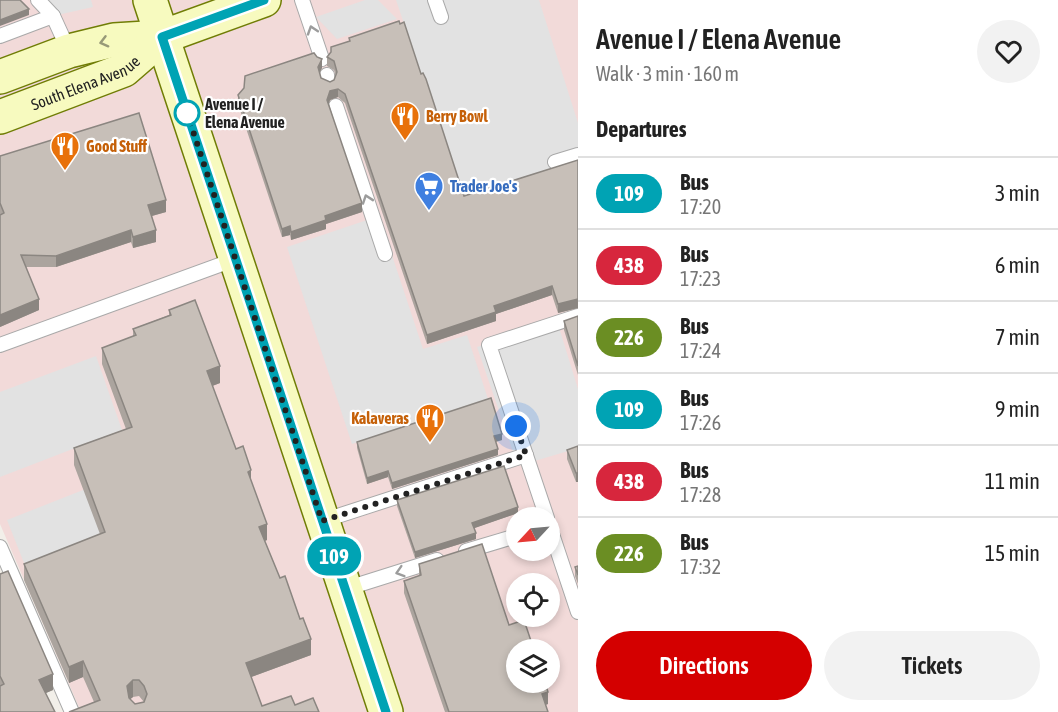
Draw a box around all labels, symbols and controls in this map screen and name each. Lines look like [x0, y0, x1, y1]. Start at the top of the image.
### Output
button: heart [977, 20, 1040, 83]
text: Avenue I / Elena Avenue [596, 23, 841, 55]
one-way arrow [306, 25, 319, 36]
one-way arrow [99, 35, 109, 48]
street label: South Elena Avenue [28, 52, 143, 113]
text: Walk · 3 min · 160 m [596, 62, 739, 85]
place label: Avenue I / Elena Avenue [204, 95, 285, 131]
marker: Avenue I / Elena Avenue [174, 100, 200, 126]
restaurant icon: Berry Bowl [389, 100, 421, 142]
place label: Berry Bowl [426, 107, 489, 125]
text: Departures [596, 116, 686, 142]
restaurant icon: Good Stuff [49, 130, 81, 172]
place label: Good Stuff [86, 137, 147, 155]
text: Bus [680, 169, 709, 195]
supermarket icon: Trader Joe's [413, 170, 445, 212]
place label: Trader Joe's [450, 177, 518, 195]
text: 3 min [995, 180, 1040, 206]
text: 109 [614, 181, 644, 205]
one-way arrow [362, 194, 374, 205]
text: 17:20 [680, 195, 721, 218]
text: Bus [680, 241, 709, 267]
text: 6 min [995, 252, 1040, 278]
text: 438 [614, 253, 644, 277]
text: 17:23 [680, 267, 721, 290]
text: Bus [680, 313, 709, 339]
text: 7 min [995, 324, 1040, 350]
text: 226 [614, 325, 644, 349]
text: 17:24 [680, 339, 721, 362]
text: Bus [680, 385, 709, 411]
text: 9 min [995, 396, 1040, 422]
text: 109 [614, 397, 644, 421]
restaurant icon: Kalaveras [414, 402, 446, 444]
place label: Kalaveras [351, 409, 409, 427]
your location [501, 411, 531, 441]
text: 17:26 [680, 411, 721, 434]
text: Bus [680, 457, 709, 483]
text: 11 min [985, 468, 1040, 494]
text: 438 [614, 469, 644, 493]
text: 17:28 [680, 483, 721, 506]
north arrow [506, 507, 560, 561]
map controls [506, 507, 560, 693]
text: Bus [680, 529, 709, 555]
line badge: 109 [300, 536, 368, 576]
text: 15 min [985, 540, 1040, 566]
text: 226 [614, 541, 644, 565]
text: 109 [319, 544, 349, 568]
text: 17:32 [680, 555, 721, 578]
one-way arrow [395, 564, 406, 577]
button: locate [506, 573, 560, 627]
button: Directions [596, 631, 812, 700]
button: Tickets [824, 631, 1040, 700]
button: layers [506, 639, 560, 693]

